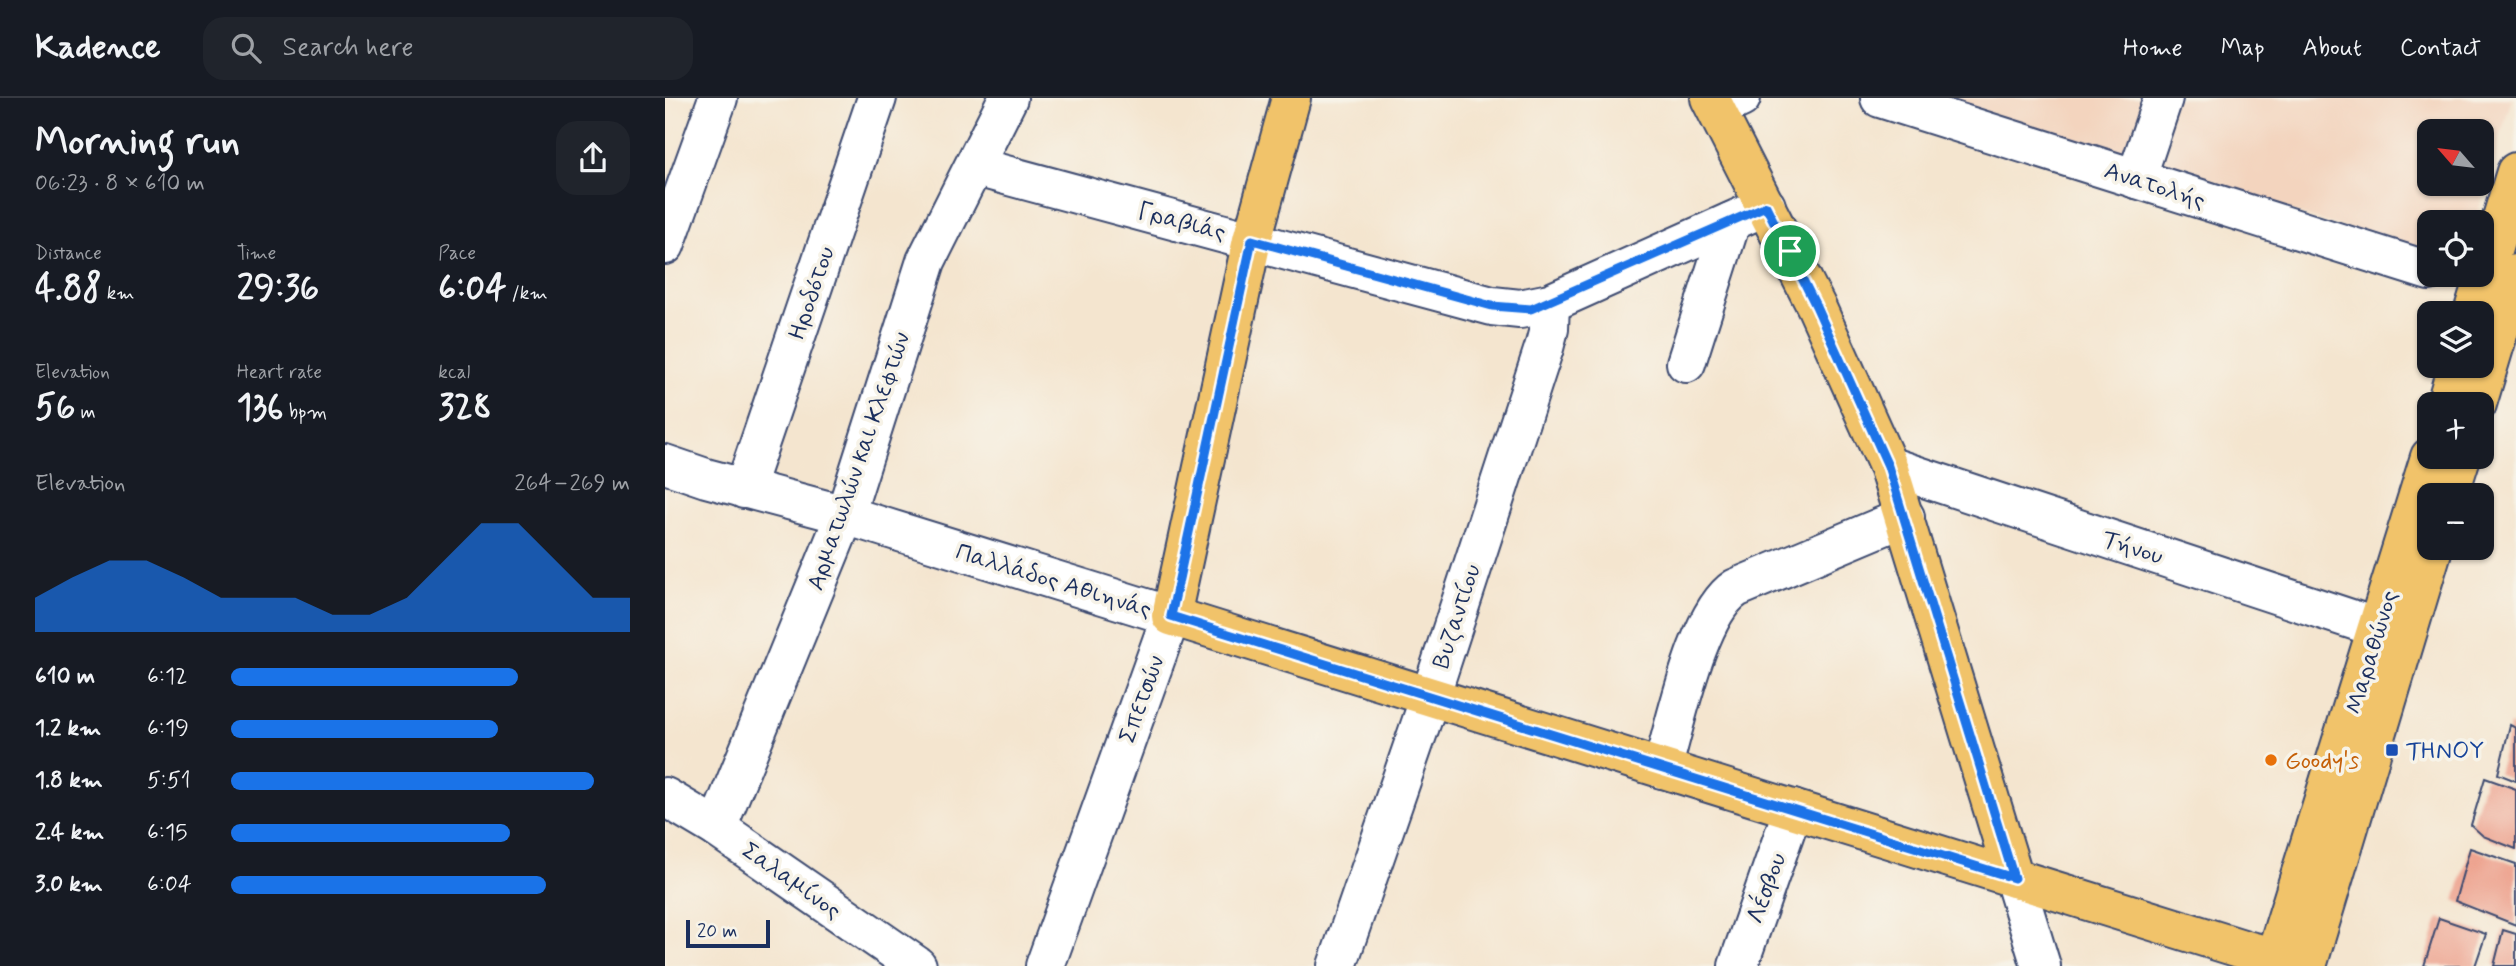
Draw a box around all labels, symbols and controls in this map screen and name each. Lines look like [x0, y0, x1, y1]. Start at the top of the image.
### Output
search box [203, 17, 693, 80]
text: Kadence [35, 26, 161, 70]
icon: search [227, 29, 265, 67]
text: Search here [283, 31, 413, 65]
text: Home [2123, 33, 2183, 64]
text: Map [2221, 33, 2265, 64]
text: About [2303, 33, 2362, 64]
text: Contact [2400, 33, 2481, 64]
text: Morning run [35, 118, 240, 167]
north arrow [2417, 119, 2494, 196]
map controls [2417, 119, 2494, 560]
button: share [556, 121, 630, 195]
street label: Ανατολής [2100, 156, 2209, 217]
text: 06:23 · 8 × 610 m [35, 169, 205, 199]
street label: Γραβιάς [1134, 196, 1229, 249]
button: locate [2417, 210, 2494, 287]
pin [1760, 221, 1820, 281]
icon: arrive [1771, 232, 1809, 270]
text: Distance [35, 241, 102, 266]
text: Time [237, 241, 276, 266]
text: Pace [438, 241, 476, 266]
street label: Ηροδότου [782, 242, 843, 344]
text: 4.88 [35, 266, 102, 312]
text: 29:36 [237, 266, 319, 312]
text: 6:04 [438, 266, 506, 312]
text: km [102, 281, 134, 306]
text: /km [506, 281, 548, 306]
button: layers [2417, 301, 2494, 378]
street label: Αρματωλών και Κλεφτών [801, 328, 918, 595]
text: Elevation [35, 360, 110, 385]
text: Heart rate [237, 360, 322, 385]
text: kcal [438, 360, 470, 385]
text: 56 [35, 385, 75, 431]
text: 136 [237, 385, 284, 431]
text: 328 [438, 385, 492, 431]
button: + [2417, 392, 2494, 469]
text: m [75, 400, 96, 425]
text: bpm [284, 400, 327, 425]
text: Elevation [35, 469, 126, 499]
text: 264–269 m [514, 469, 630, 499]
button: − [2417, 483, 2494, 560]
street label: Τήνου [2098, 524, 2167, 573]
street label: Παλλάδος Αθιηνάς [952, 537, 1155, 626]
street label: Βυζαντίου [1426, 560, 1489, 672]
street label: Μαραθώνος [2339, 587, 2406, 718]
street label: Σπετσών [1112, 651, 1173, 748]
text: 610 m [35, 662, 95, 692]
text: 6:12 [147, 662, 187, 692]
text: 1.2 km [35, 714, 101, 744]
text: 6:19 [147, 714, 189, 744]
place label: ΤΗΝΟΥ [2406, 736, 2484, 767]
marker: ΤΗΝΟΥ [2384, 742, 2400, 758]
place label: Goody's [2285, 746, 2360, 777]
marker: Goody's [2263, 752, 2279, 768]
text: 1.8 km [35, 766, 103, 796]
text: 5:51 [147, 766, 191, 796]
text: 2.4 km [35, 818, 104, 848]
text: 6:15 [147, 818, 187, 848]
street label: Σαλαμίνος [735, 836, 847, 927]
street label: Λέσβου [1739, 848, 1795, 928]
text: 3.0 km [35, 870, 103, 900]
text: 6:04 [147, 870, 192, 900]
scale bar [686, 917, 770, 949]
text: 20 m [697, 919, 737, 944]

